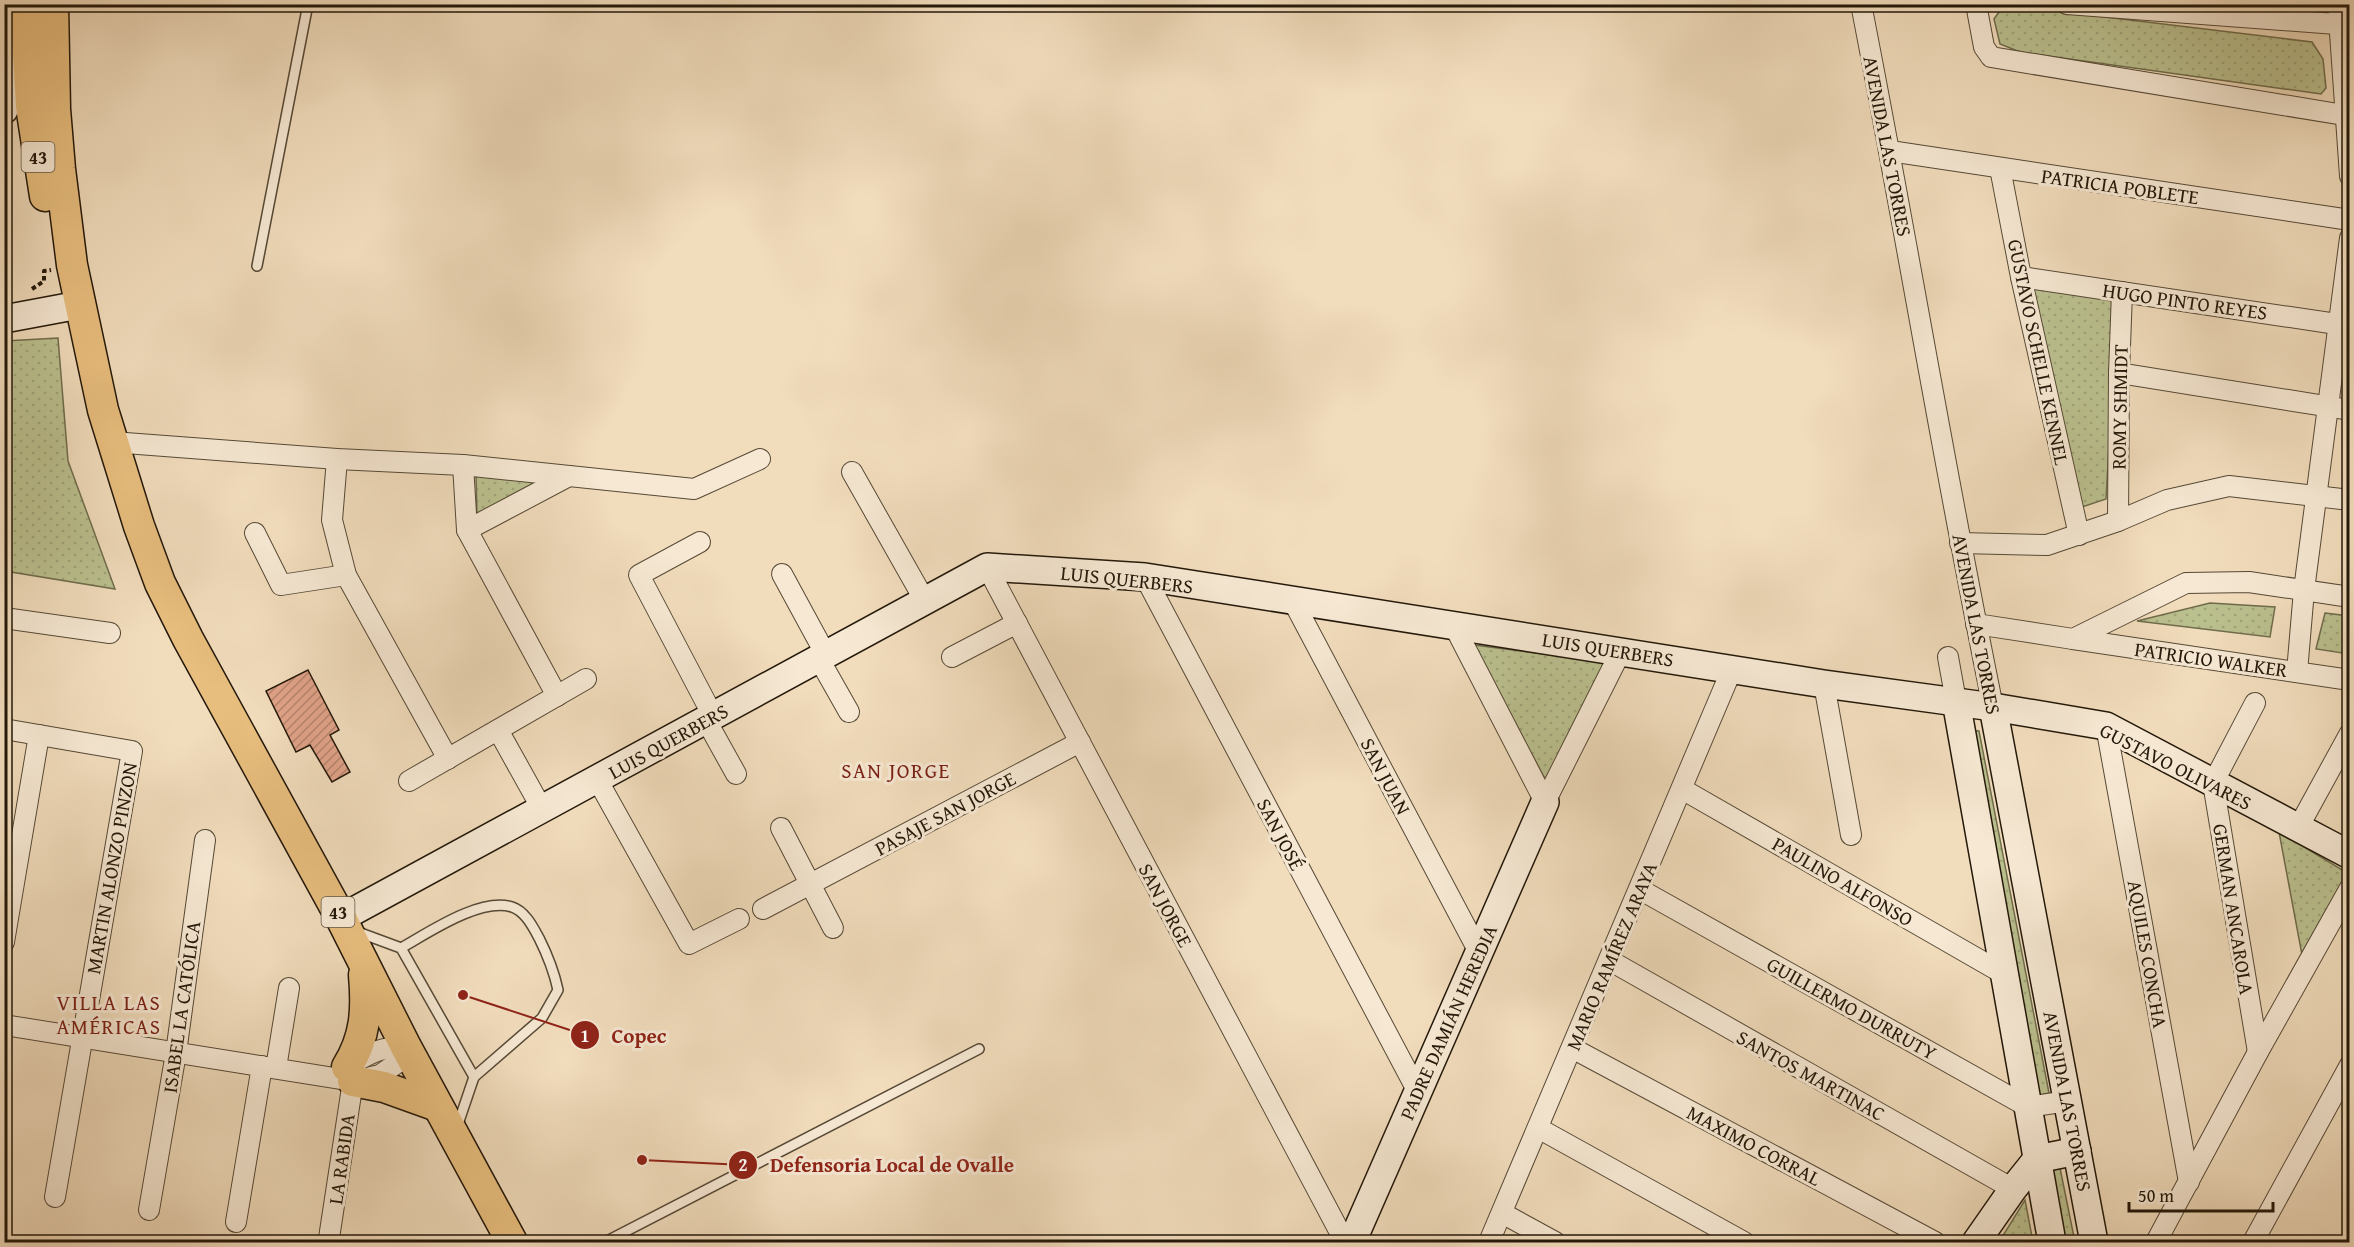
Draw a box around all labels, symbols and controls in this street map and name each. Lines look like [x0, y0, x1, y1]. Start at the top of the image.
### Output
street label: AVENIDA LAS TORRES [1856, 53, 1920, 239]
road number: 43 [22, 142, 54, 172]
street label: PATRICIA POBLETE [2039, 161, 2201, 211]
street label: GUSTAVO SCHELLE KENNEL [2001, 236, 2077, 468]
street label: HUGO PINTO REYES [2101, 275, 2269, 327]
street label: ROMY SHMIDT [2103, 344, 2135, 470]
street label: AVENIDA LAS TORRES [1945, 531, 2009, 717]
street label: LUIS QUERBERS [1059, 558, 1195, 600]
street label: LUIS QUERBERS [1540, 624, 1676, 674]
street label: PATRICIO WALKER [2133, 634, 2290, 684]
street label: LUIS QUERBERS [603, 696, 733, 786]
street label: GUSTAVO OLIVARES [2095, 715, 2257, 817]
street label: SAN JUAN [1354, 733, 1418, 819]
district label: SAN JORGE [841, 755, 951, 786]
street label: MARTIN ALONZO PINZON [78, 760, 144, 976]
street label: PASAJE SAN JORGE [869, 764, 1021, 862]
street label: SAN JOSÉ [1250, 793, 1312, 875]
street label: GERMAN ANCAROLA [2206, 821, 2262, 997]
street label: PAULINO ALFONSO [1767, 829, 1919, 933]
street label: MARIO RAMÍREZ ARAYA [1558, 857, 1664, 1055]
street label: SAN JORGE [1132, 858, 1200, 952]
street label: AQUILES CONCHA [2121, 878, 2175, 1030]
road number: 43 [322, 897, 354, 927]
street label: ISABEL LA CATÓLICA [155, 919, 207, 1095]
street label: PADRE DAMIÁN HEREDIA [1392, 920, 1504, 1124]
street label: GUILLERMO DURRUTY [1762, 949, 1942, 1067]
district label: VILLA LAS AMÉRICAS [57, 987, 161, 1042]
street label: AVENIDA LAS TORRES [2036, 1008, 2100, 1194]
callout: Copec [570, 1016, 679, 1055]
text: Copec [611, 1020, 667, 1051]
text: 1 [580, 1022, 590, 1049]
street label: SANTOS MARTINAC [1732, 1022, 1890, 1128]
street label: MAXIMO CORRAL [1682, 1097, 1826, 1193]
street label: LA RABIDA [320, 1112, 362, 1206]
callout: Defensoria Local de Ovalle [728, 1145, 1026, 1184]
text: Defensoria Local de Ovalle [770, 1149, 1014, 1180]
text: 2 [738, 1151, 748, 1178]
scale bar [2129, 1175, 2273, 1213]
text: 50 m [2138, 1182, 2174, 1209]

